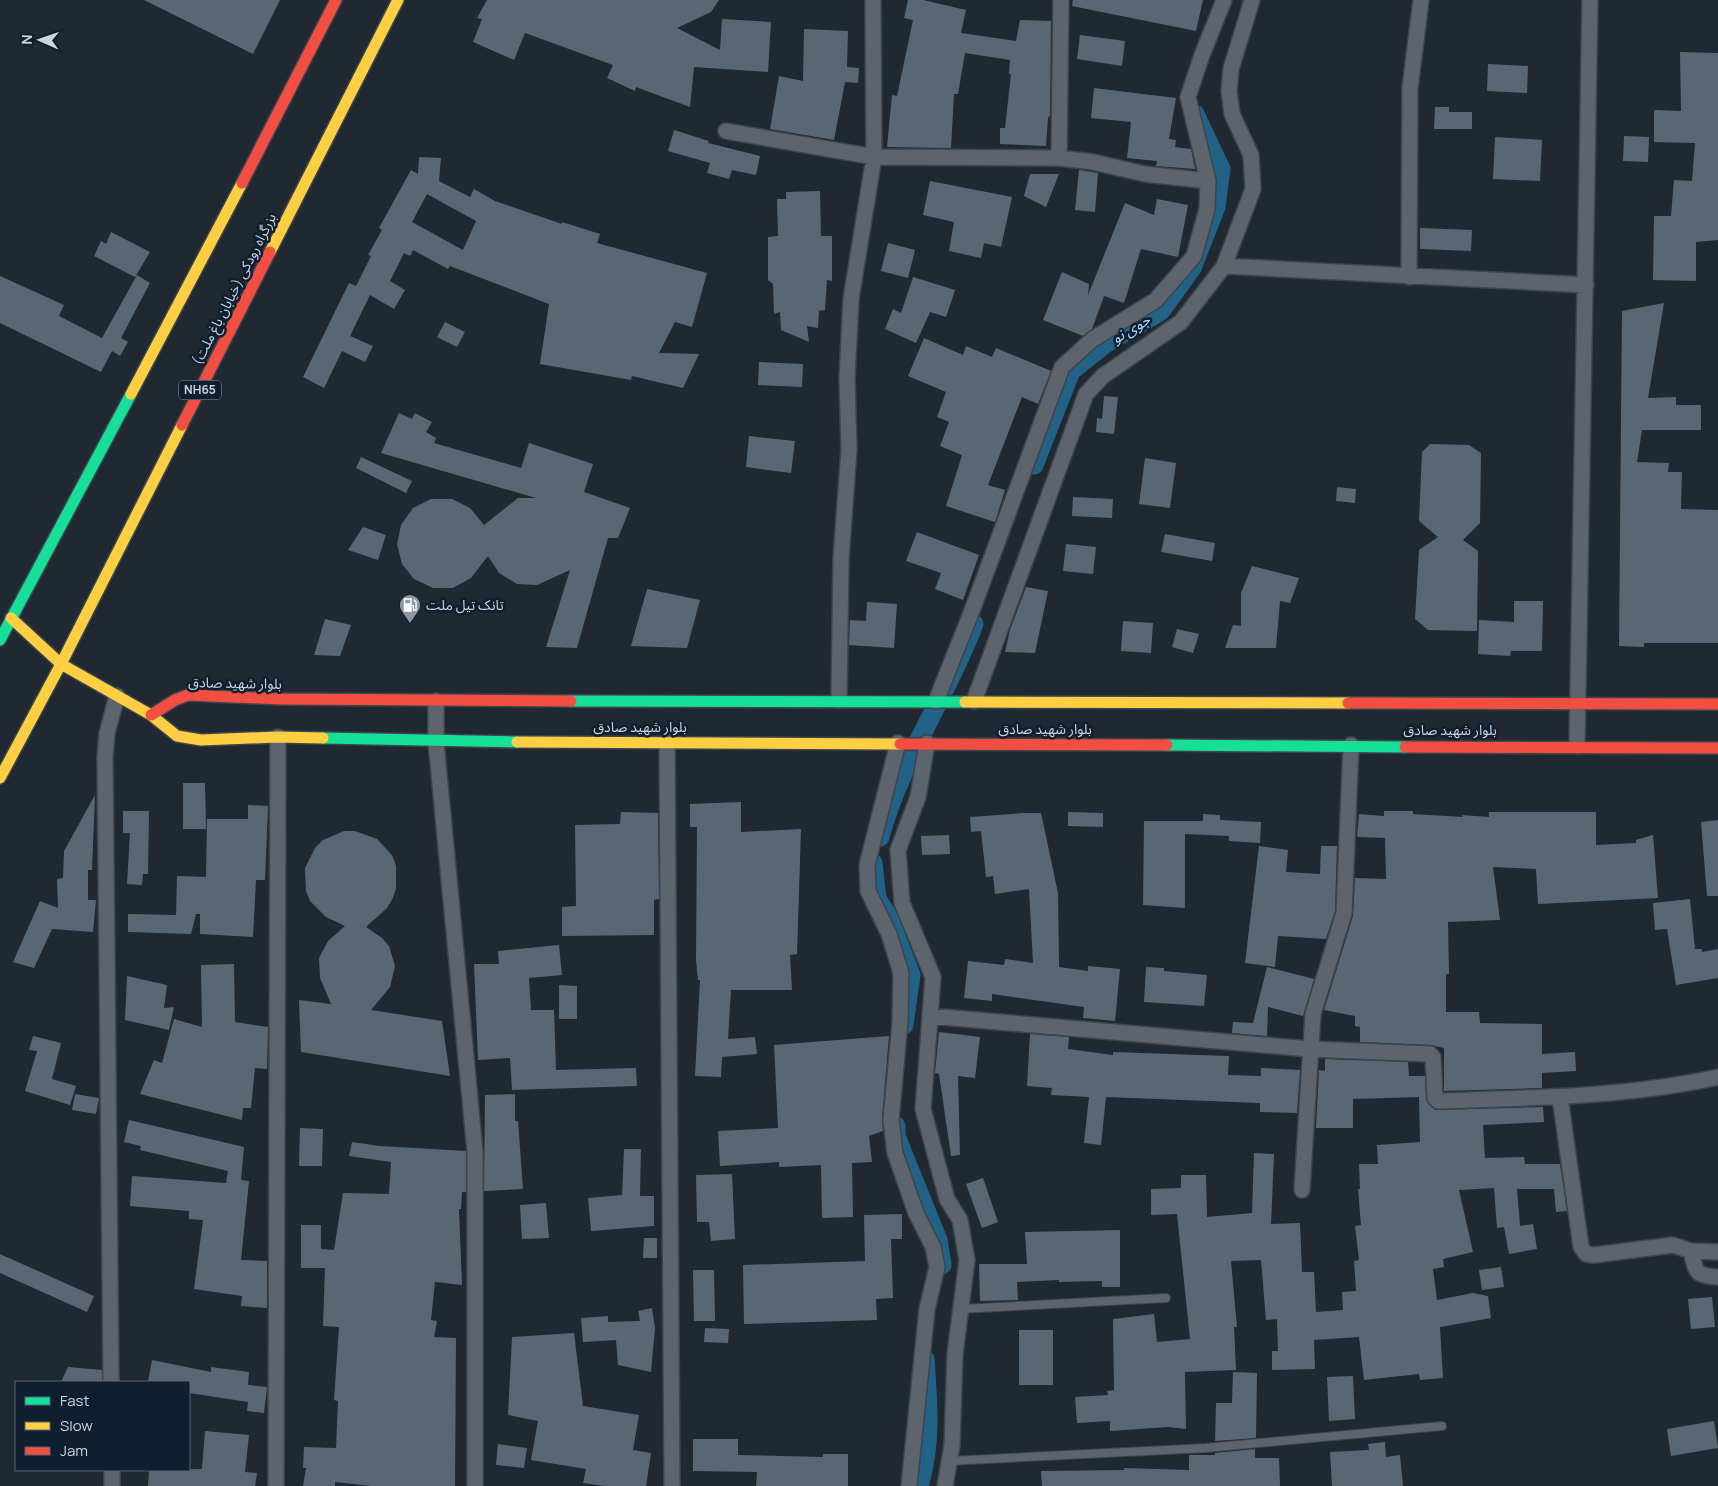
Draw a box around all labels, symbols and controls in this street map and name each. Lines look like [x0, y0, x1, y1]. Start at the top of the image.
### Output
north arrow [15, 15, 65, 65]
text: N [17, 34, 36, 45]
street label: بزرگراه رودکی (خیابان باغ ملت) [187, 209, 282, 369]
water label: جوی نو [1108, 309, 1154, 348]
road number: NH65 [179, 380, 221, 400]
fuel station icon: تانک تیل ملت [398, 593, 422, 624]
place label: تانک تیل ملت [426, 595, 504, 614]
street label: بلوار شهید صادق [188, 672, 282, 693]
street label: بلوار شهید صادق [593, 717, 687, 736]
street label: بلوار شهید صادق [998, 719, 1092, 738]
street label: بلوار شهید صادق [1403, 720, 1497, 739]
legend [15, 1381, 190, 1471]
text: Fast [60, 1390, 89, 1411]
text: Slow [60, 1415, 93, 1436]
text: Jam [60, 1440, 88, 1461]

